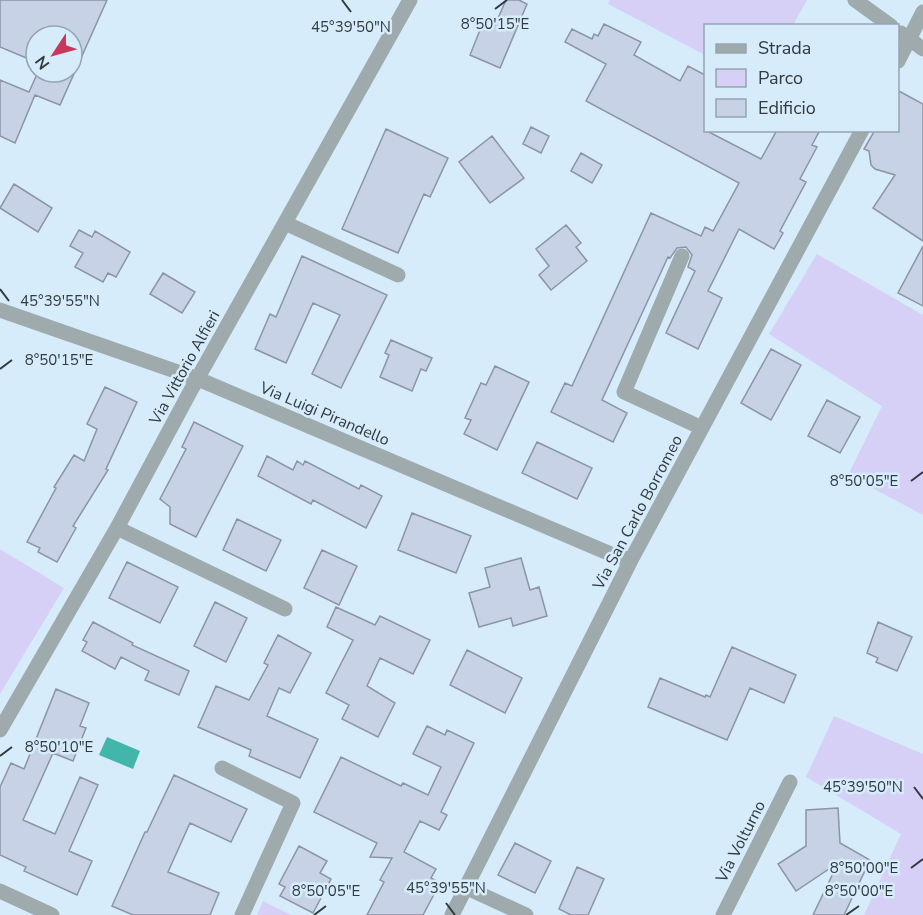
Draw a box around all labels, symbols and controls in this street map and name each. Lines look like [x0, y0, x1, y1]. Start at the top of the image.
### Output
text: 8°50'15"E [461, 14, 529, 34]
text: 45°39'50"N [311, 17, 391, 37]
north arrow [24, 24, 84, 84]
legend [704, 24, 899, 132]
text: Strada [758, 36, 811, 60]
text: N [30, 51, 55, 74]
text: Parco [758, 66, 803, 90]
text: Edificio [758, 96, 816, 120]
text: 45°39'55"N [20, 291, 100, 311]
street label: Via Vittorio Alfieri [144, 306, 225, 429]
text: 8°50'15"E [25, 350, 93, 370]
street label: Via Luigi Pirandello [255, 376, 393, 451]
street label: Via San Carlo Borromeo [587, 431, 688, 595]
text: 8°50'05"E [830, 471, 898, 491]
text: 8°50'10"E [25, 737, 93, 757]
text: 45°39'50"N [823, 777, 903, 797]
street label: Via Volturno [710, 797, 771, 887]
text: 8°50'00"E [830, 858, 898, 878]
text: 45°39'55"N [406, 878, 486, 898]
text: 8°50'05"E [292, 881, 360, 901]
text: 8°50'00"E [825, 881, 893, 901]

